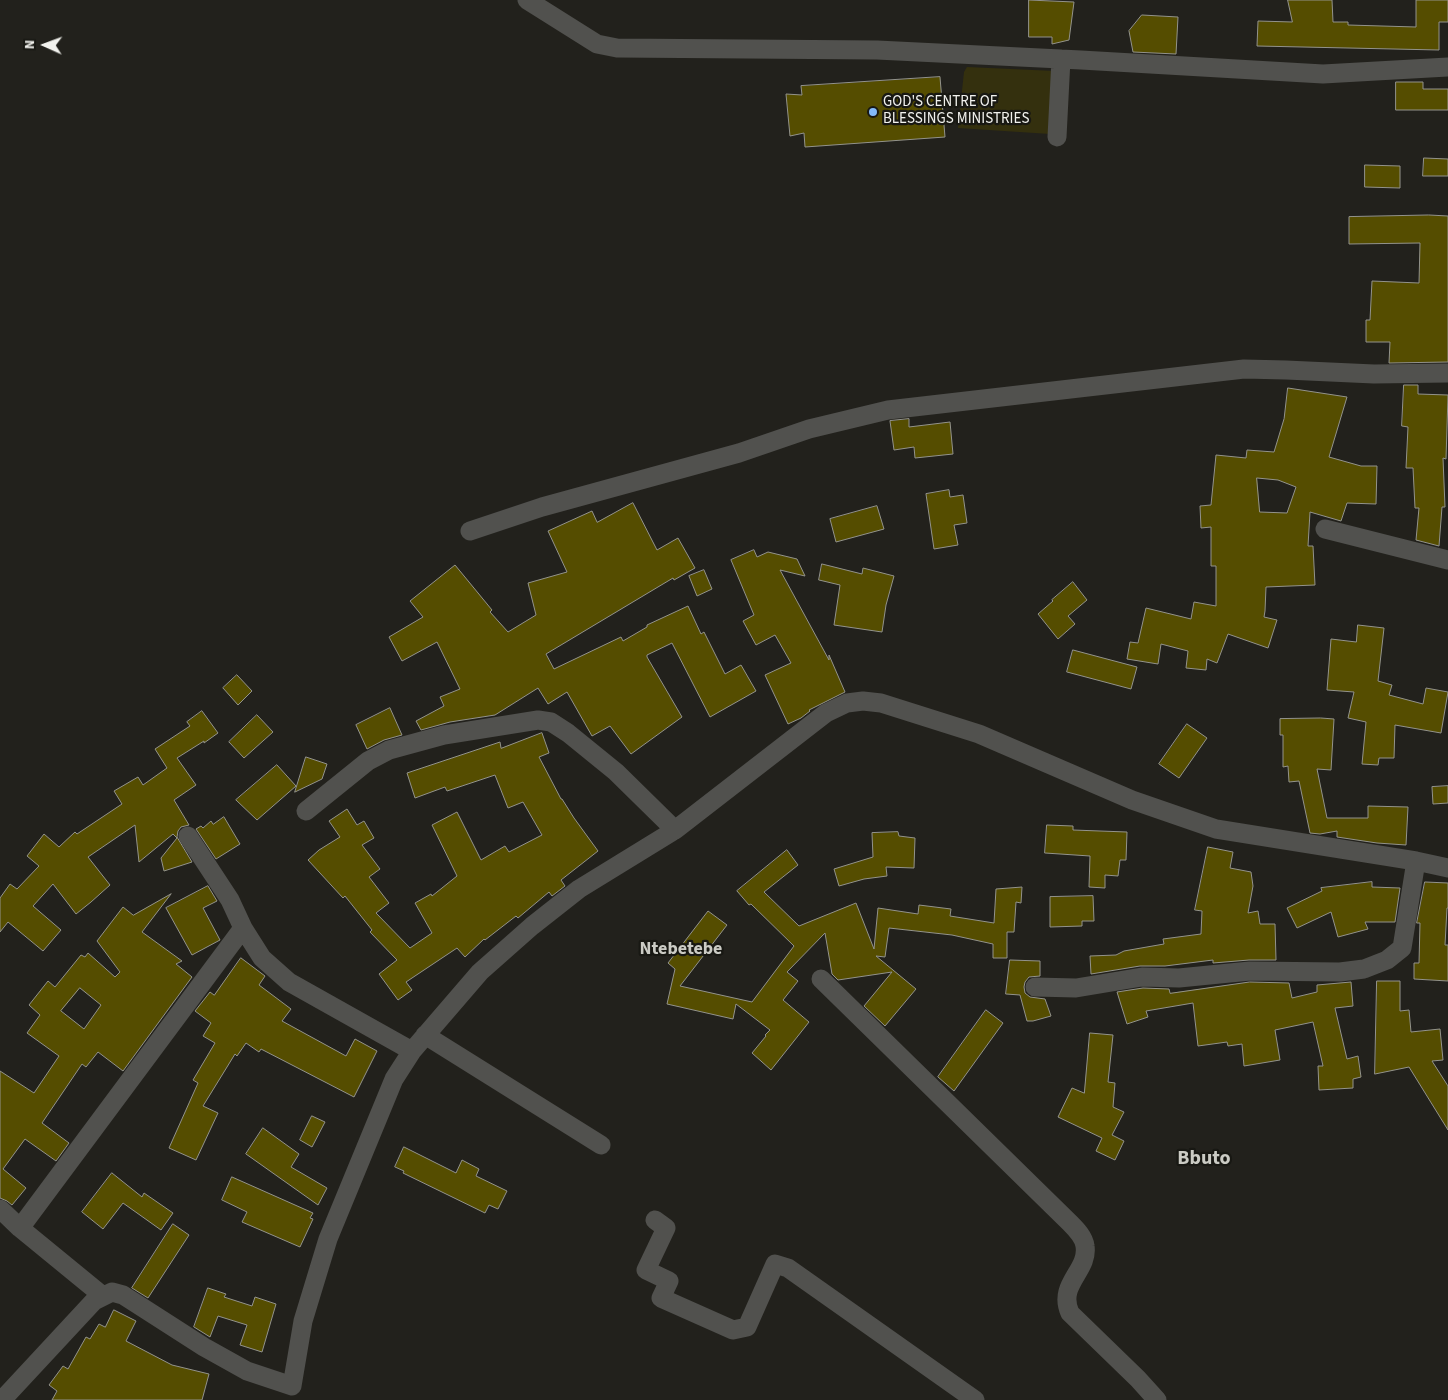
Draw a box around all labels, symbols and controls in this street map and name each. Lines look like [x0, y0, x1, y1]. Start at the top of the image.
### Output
north arrow [20, 20, 70, 70]
text: N [20, 39, 40, 49]
place label: GOD'S CENTRE OF BLESSINGS MINISTRIES [883, 94, 1029, 129]
marker: GOD'S CENTRE OF BLESSINGS MINISTRIES [867, 106, 879, 118]
district label: Ntebetebe [640, 939, 722, 961]
district label: Bbuto [1177, 1148, 1231, 1172]

